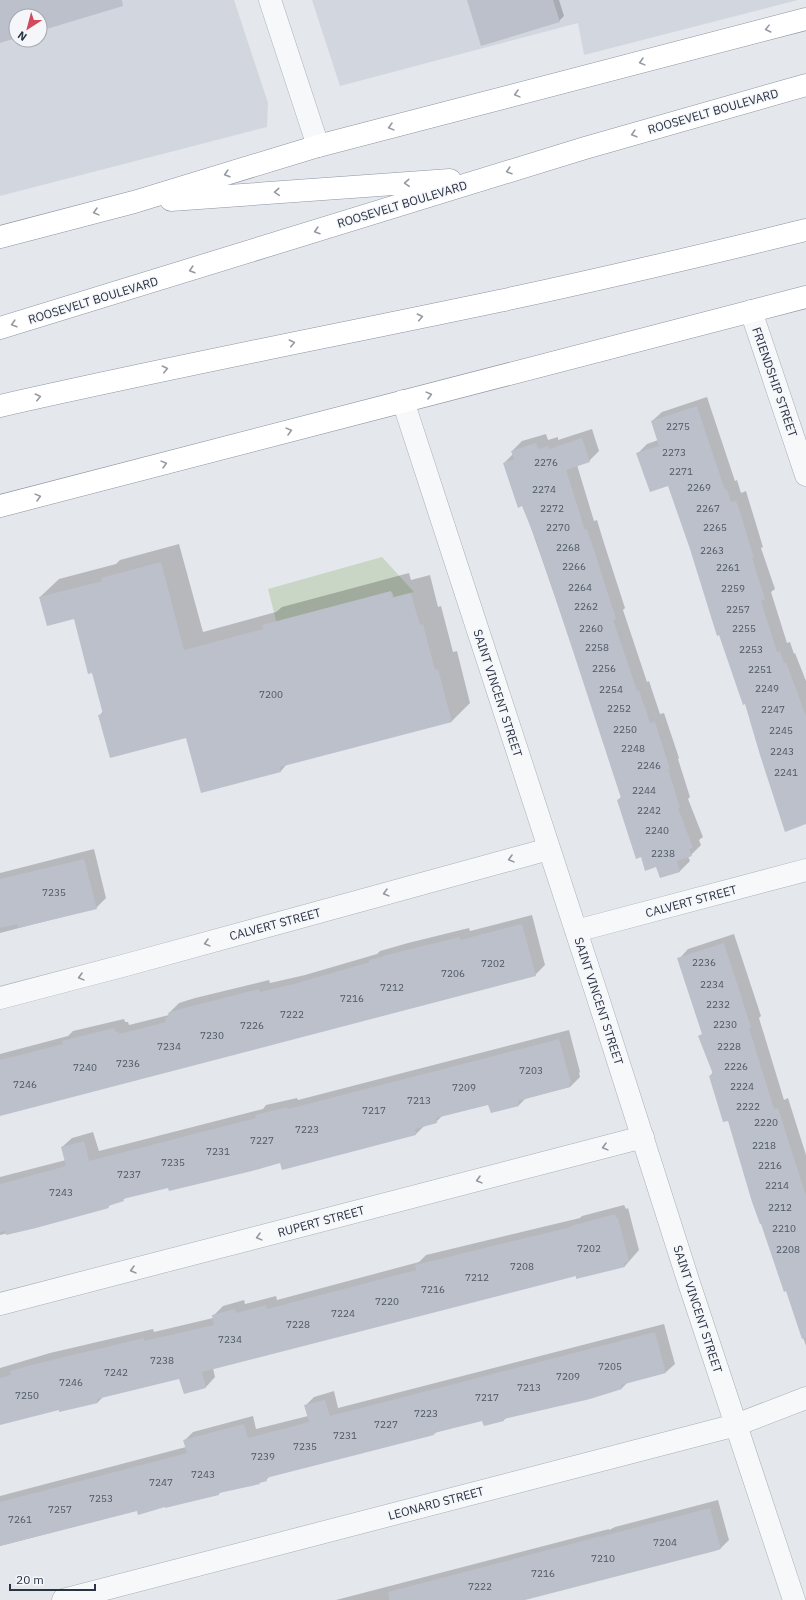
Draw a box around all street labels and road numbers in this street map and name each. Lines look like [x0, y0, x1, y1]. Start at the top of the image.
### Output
street label: ROOSEVELT BOULEVARD [646, 85, 780, 137]
street label: ROOSEVELT BOULEVARD [335, 177, 469, 231]
street label: ROOSEVELT BOULEVARD [26, 273, 160, 327]
street label: FRIENDSHIP STREET [749, 325, 801, 439]
street label: SAINT VINCENT STREET [470, 627, 526, 759]
street label: CALVERT STREET [644, 882, 738, 920]
street label: CALVERT STREET [228, 905, 322, 943]
street label: SAINT VINCENT STREET [571, 935, 627, 1067]
street label: RUPERT STREET [276, 1202, 366, 1240]
street label: SAINT VINCENT STREET [670, 1243, 726, 1375]
street label: LEONARD STREET [387, 1483, 486, 1523]

